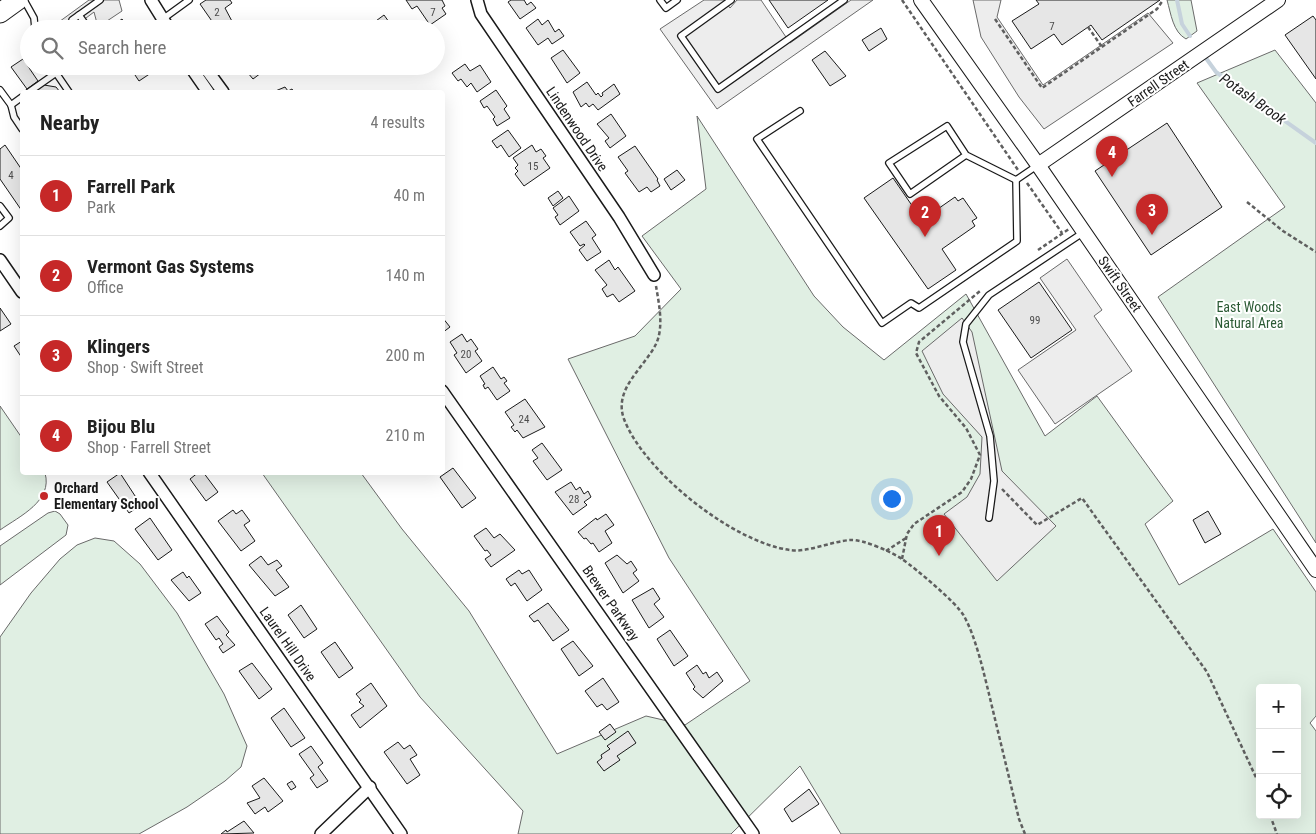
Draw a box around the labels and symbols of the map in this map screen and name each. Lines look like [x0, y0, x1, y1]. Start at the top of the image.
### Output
house number: 2 [214, 6, 220, 19]
house number: 7 [430, 6, 436, 19]
house number: 7 [1049, 20, 1055, 33]
street label: Farrell Street [1124, 56, 1192, 110]
water label: Potash Brook [1216, 70, 1290, 129]
street label: Lindenwood Drive [543, 84, 611, 175]
pin: 4 [1096, 136, 1128, 177]
house number: 15 [528, 160, 538, 173]
house number: 4 [8, 169, 14, 182]
pin: 3 [1136, 194, 1168, 235]
pin: 2 [909, 196, 941, 237]
street label: Swift Street [1095, 253, 1145, 315]
park label: East Woods Natural Area [1215, 299, 1283, 331]
house number: 99 [1030, 314, 1040, 327]
house number: 20 [461, 348, 471, 361]
house number: 24 [519, 413, 530, 426]
place label: Orchard Elementary School [54, 480, 159, 512]
your location [879, 486, 905, 512]
marker: Orchard Elementary School [38, 490, 50, 502]
house number: 28 [569, 493, 579, 506]
pin: 1 [923, 515, 955, 556]
street label: Brewer Parkway [579, 562, 643, 644]
street label: Laurel Hill Drive [257, 604, 320, 684]

